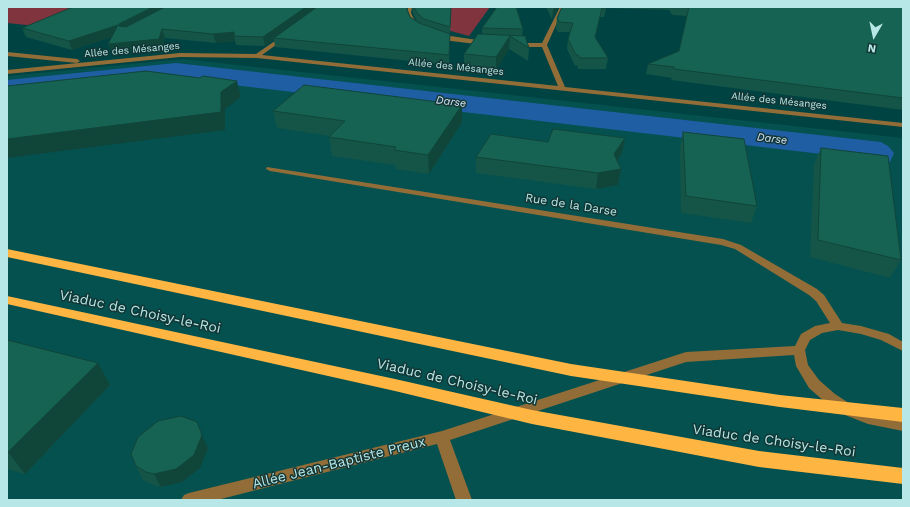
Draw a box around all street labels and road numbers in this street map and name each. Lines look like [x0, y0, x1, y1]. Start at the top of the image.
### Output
street label: Allée des Mésanges [84, 40, 180, 60]
street label: Allée des Mésanges [408, 56, 504, 78]
street label: Allée des Mésanges [731, 90, 827, 112]
street label: Rue de la Darse [524, 191, 618, 219]
street label: Viaduc de Choisy-le-Roi [58, 287, 222, 337]
street label: Viaduc de Choisy-le-Roi [375, 355, 539, 409]
street label: Viaduc de Choisy-le-Roi [691, 421, 857, 461]
street label: Allée Jean-Baptiste Preux [251, 433, 427, 493]

